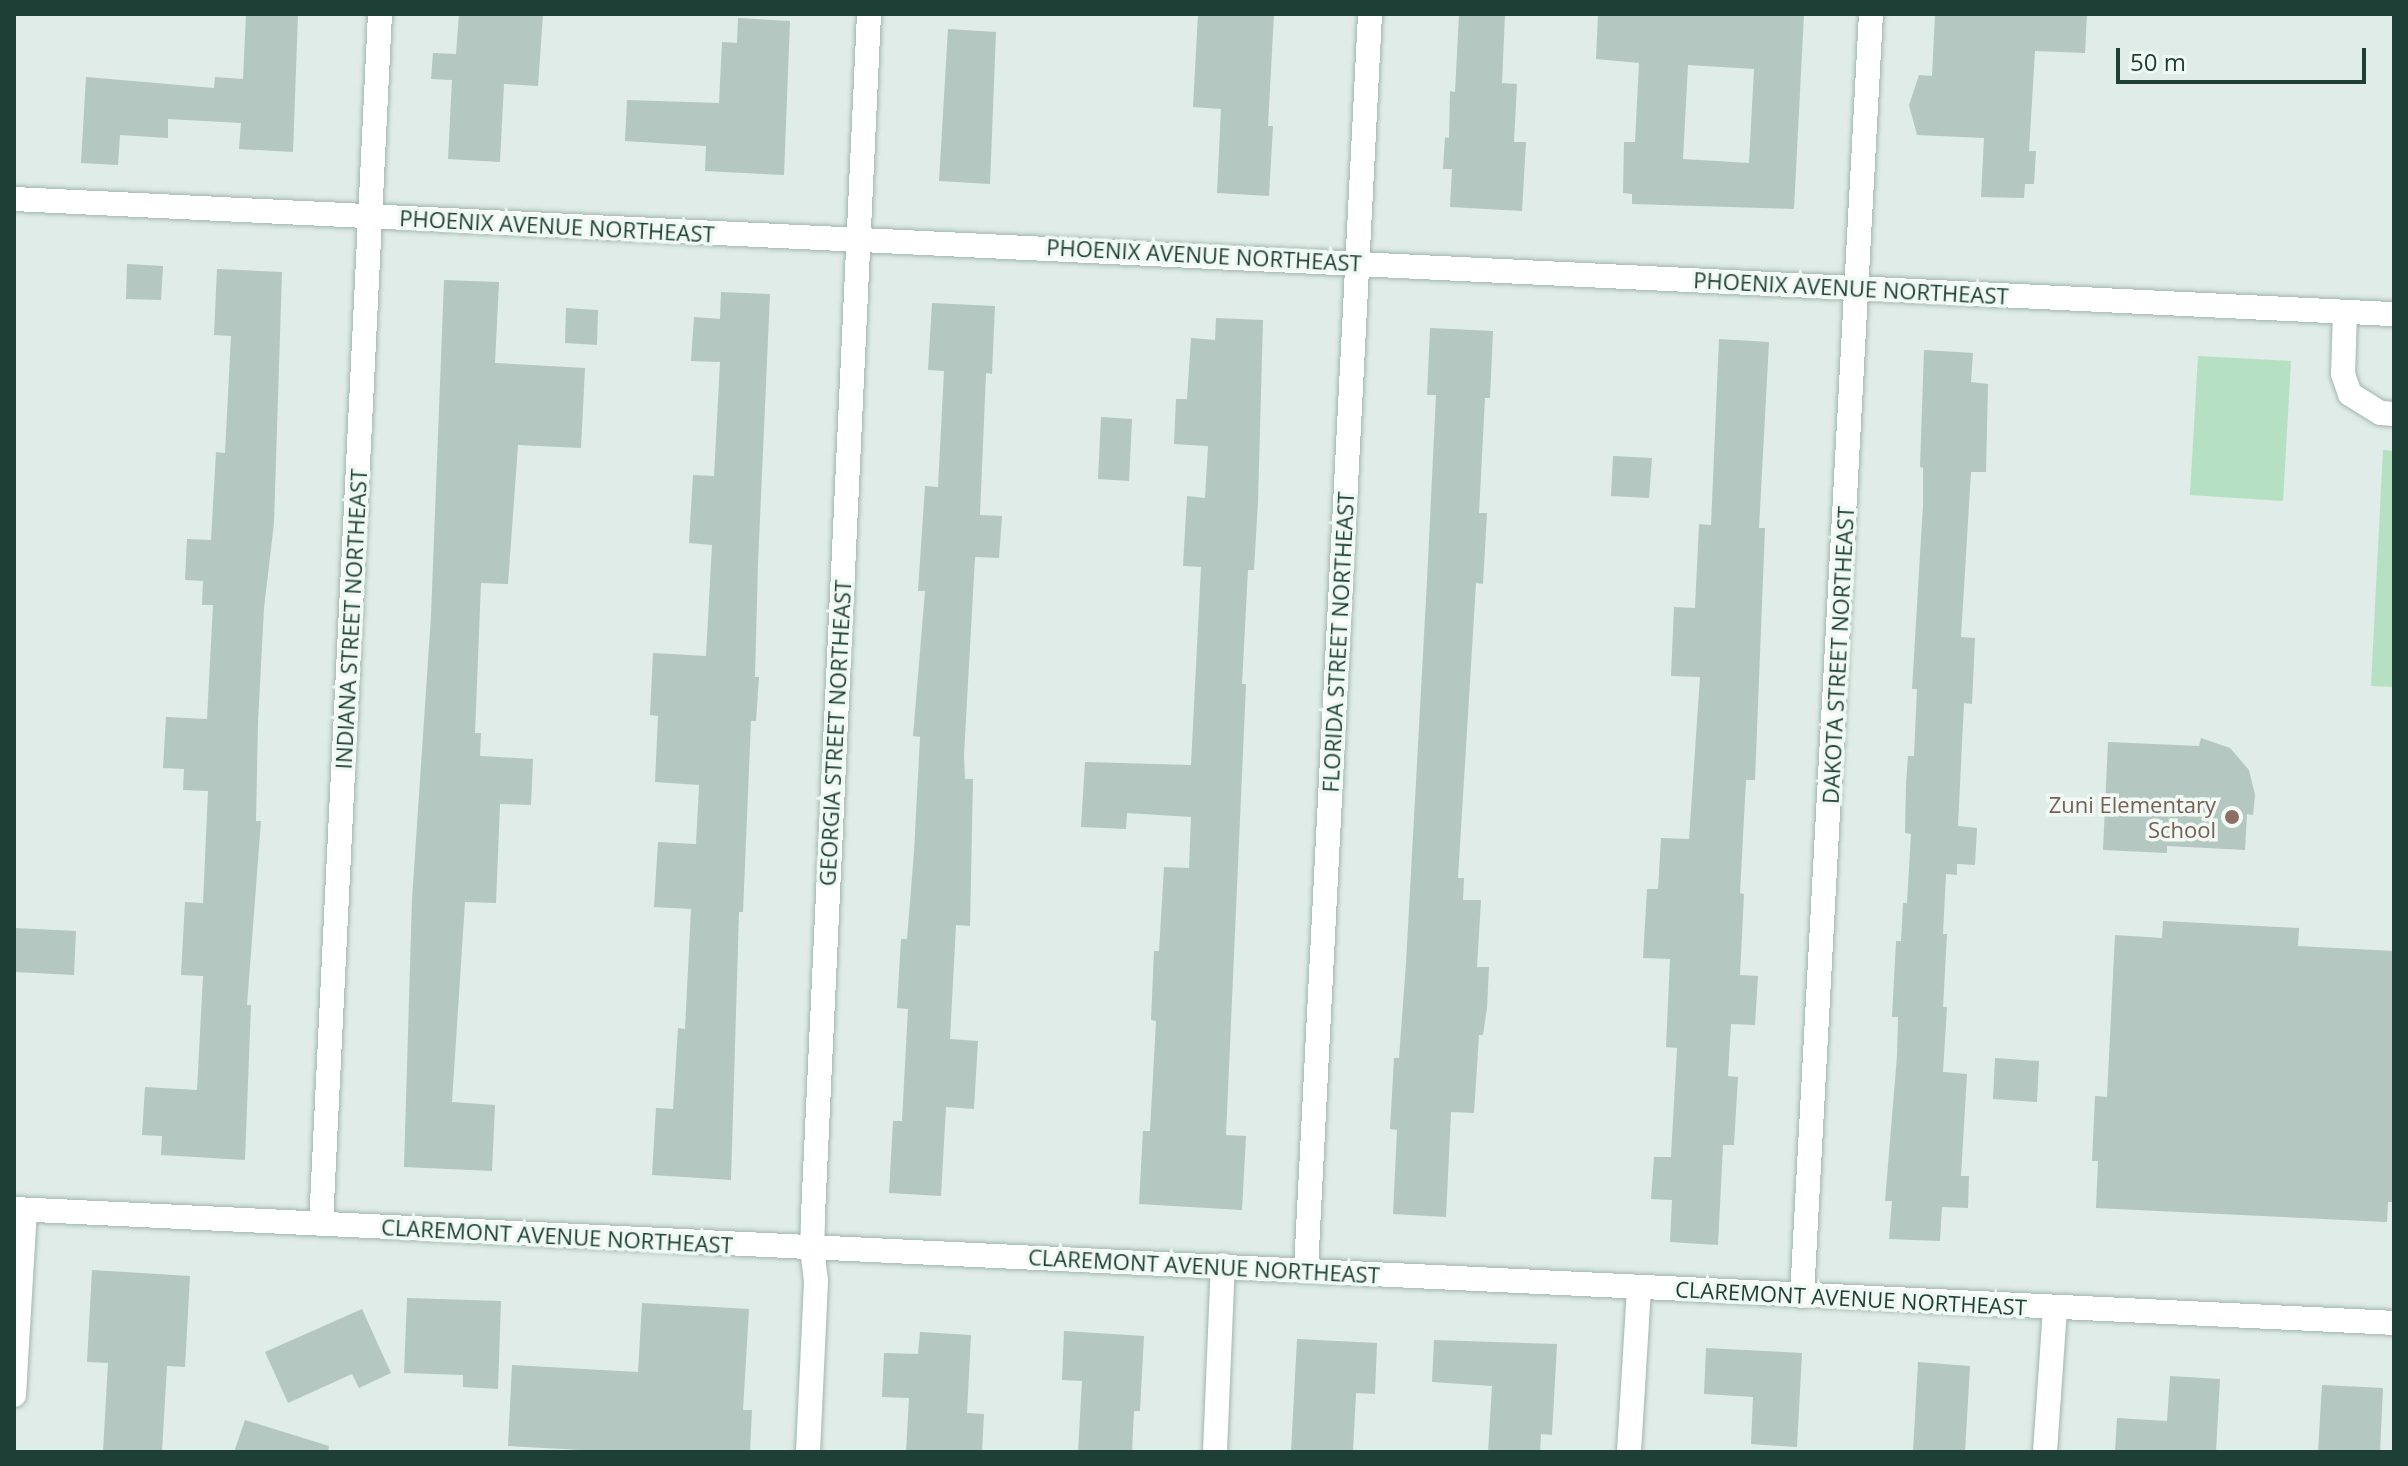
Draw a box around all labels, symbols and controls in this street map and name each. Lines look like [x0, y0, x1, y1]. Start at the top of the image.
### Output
scale bar [2120, 32, 2370, 82]
text: 50 m [2130, 45, 2186, 78]
street label: PHOENIX AVENUE NORTHEAST [399, 205, 715, 247]
street label: PHOENIX AVENUE NORTHEAST [1046, 234, 1362, 276]
street label: PHOENIX AVENUE NORTHEAST [1693, 267, 2009, 309]
street label: INDIANA STREET NORTHEAST [330, 468, 372, 770]
street label: FLORIDA STREET NORTHEAST [1317, 491, 1359, 793]
street label: DAKOTA STREET NORTHEAST [1817, 505, 1859, 805]
street label: GEORGIA STREET NORTHEAST [814, 579, 856, 887]
place label: Zuni Elementary School [2049, 791, 2216, 842]
marker: Zuni Elementary School [2223, 808, 2241, 826]
street label: CLAREMONT AVENUE NORTHEAST [381, 1214, 733, 1258]
street label: CLAREMONT AVENUE NORTHEAST [1028, 1244, 1380, 1288]
street label: CLAREMONT AVENUE NORTHEAST [1675, 1276, 2027, 1320]

